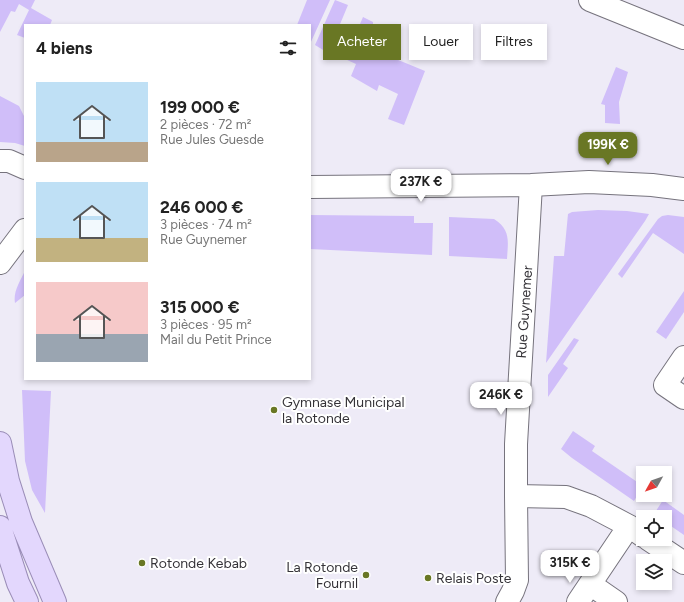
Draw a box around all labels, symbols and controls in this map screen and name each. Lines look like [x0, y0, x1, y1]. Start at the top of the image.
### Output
chip: Acheter [323, 24, 401, 60]
chip: Louer [409, 24, 473, 60]
chip: Filtres [481, 24, 547, 60]
icon: filters [277, 37, 299, 59]
text: 4 biens [36, 38, 92, 58]
text: 199 000 € [160, 97, 240, 117]
icon: home [68, 98, 116, 146]
text: 2 pièces · 72 m² [160, 117, 251, 132]
text: Rue Jules Guesde [160, 132, 264, 147]
pin: 199K € [575, 132, 641, 166]
text: 199K € [587, 137, 629, 152]
pin: 237K € [388, 169, 454, 203]
text: 237K € [400, 174, 442, 189]
text: 246 000 € [160, 197, 243, 217]
icon: home [68, 198, 116, 246]
text: 3 pièces · 74 m² [160, 217, 252, 232]
text: Rue Guynemer [160, 232, 247, 247]
street label: Rue Guynemer [513, 265, 536, 359]
text: 315 000 € [160, 297, 239, 317]
icon: home [68, 298, 116, 346]
text: 3 pièces · 95 m² [160, 317, 252, 332]
text: Mail du Petit Prince [160, 332, 272, 347]
pin: 246K € [468, 382, 534, 416]
text: 246K € [479, 387, 523, 402]
place label: Gymnase Municipal la Rotonde [282, 394, 405, 427]
marker: Gymnase Municipal la Rotonde [269, 405, 279, 415]
north arrow [636, 466, 672, 502]
map controls [636, 466, 672, 590]
button: locate [636, 510, 672, 546]
pin: 315K € [537, 550, 603, 584]
button: layers [636, 554, 672, 590]
place label: Rotonde Kebab [150, 555, 247, 572]
text: 315K € [549, 555, 591, 570]
marker: Rotonde Kebab [137, 558, 147, 568]
place label: La Rotonde Fournil [286, 559, 358, 592]
marker: La Rotonde Fournil [361, 570, 371, 580]
place label: Relais Poste [436, 570, 512, 587]
marker: Relais Poste [423, 573, 433, 583]

